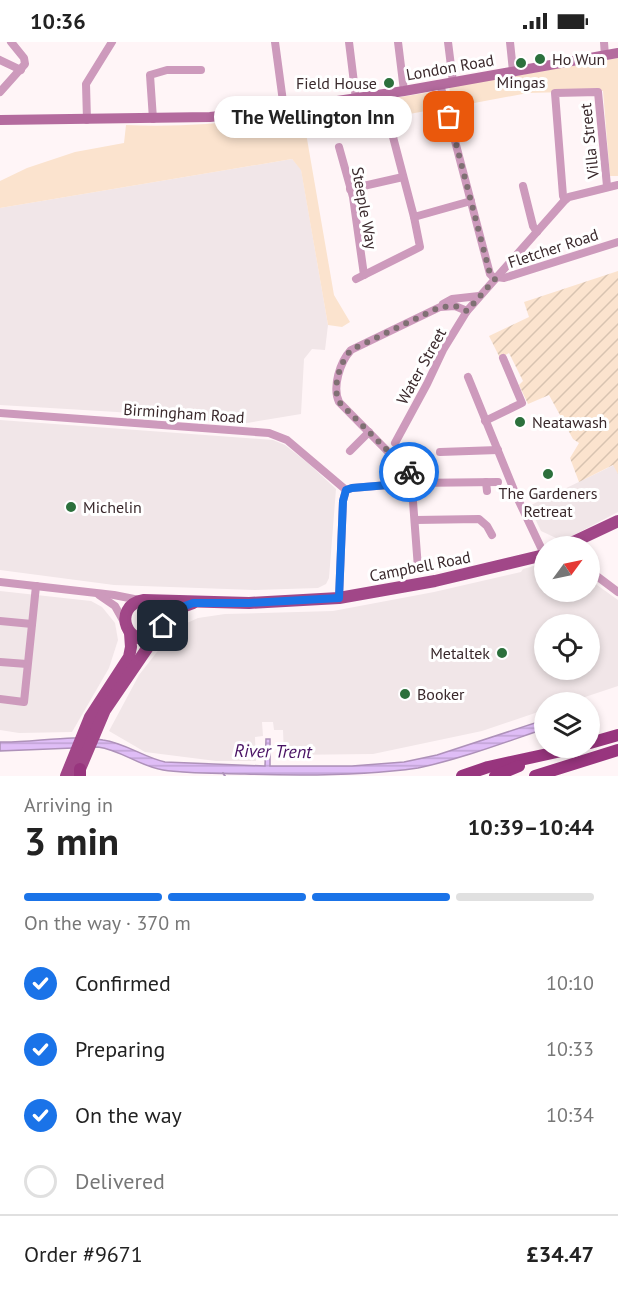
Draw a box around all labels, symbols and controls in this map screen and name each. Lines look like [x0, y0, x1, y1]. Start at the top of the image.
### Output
text: 10:36 [30, 7, 86, 35]
street label: London Road [405, 49, 495, 85]
place label: Ho Wun [552, 49, 605, 69]
marker: Ho Wun [533, 52, 547, 66]
marker: Mingas [514, 56, 528, 70]
place label: Mingas [497, 72, 546, 92]
place label: Field House [296, 73, 377, 93]
marker: Field House [382, 76, 396, 90]
pin [423, 91, 474, 142]
callout: The Wellington Inn [215, 96, 413, 138]
icon: bag [432, 100, 465, 133]
street label: Villa Street [575, 102, 603, 181]
text: The Wellington Inn [231, 104, 395, 130]
street label: Steeple Way [348, 165, 382, 251]
street label: Fletcher Road [505, 224, 601, 272]
street label: Water Street [392, 324, 451, 408]
street label: Birmingham Road [123, 399, 245, 427]
place label: Neatawash [532, 412, 607, 432]
marker: Neatawash [513, 415, 527, 429]
courier [379, 442, 439, 502]
icon: bike [393, 456, 426, 489]
marker: The Gardeners Retreat [541, 467, 555, 481]
place label: The Gardeners Retreat [499, 483, 598, 521]
place label: Michelin [83, 497, 142, 517]
marker: Michelin [64, 500, 78, 514]
north arrow [534, 536, 600, 602]
map controls [534, 536, 600, 758]
street label: Campbell Road [368, 546, 472, 586]
pin [137, 600, 188, 651]
icon: home [146, 609, 179, 642]
button: locate [534, 614, 600, 680]
place label: Metaltek [430, 643, 490, 663]
marker: Metaltek [495, 646, 509, 660]
place label: Booker [417, 684, 465, 704]
marker: Booker [398, 687, 412, 701]
button: layers [534, 692, 600, 758]
water label: River Trent [234, 739, 313, 763]
text: Arriving in [24, 792, 113, 818]
text: 10:39–10:44 [468, 813, 594, 841]
text: 3 min [24, 815, 119, 866]
text: On the way · 370 m [24, 910, 191, 936]
icon: check [24, 967, 57, 1000]
text: Confirmed [75, 969, 171, 997]
text: 10:10 [546, 970, 594, 996]
icon: check [24, 1033, 57, 1066]
text: Preparing [75, 1035, 165, 1063]
text: 10:33 [546, 1036, 594, 1062]
icon: check [24, 1099, 57, 1132]
text: On the way [75, 1101, 182, 1129]
text: 10:34 [546, 1102, 594, 1128]
text: Delivered [75, 1167, 165, 1195]
text: Order #9671 [24, 1240, 143, 1268]
text: £34.47 [526, 1240, 594, 1268]

